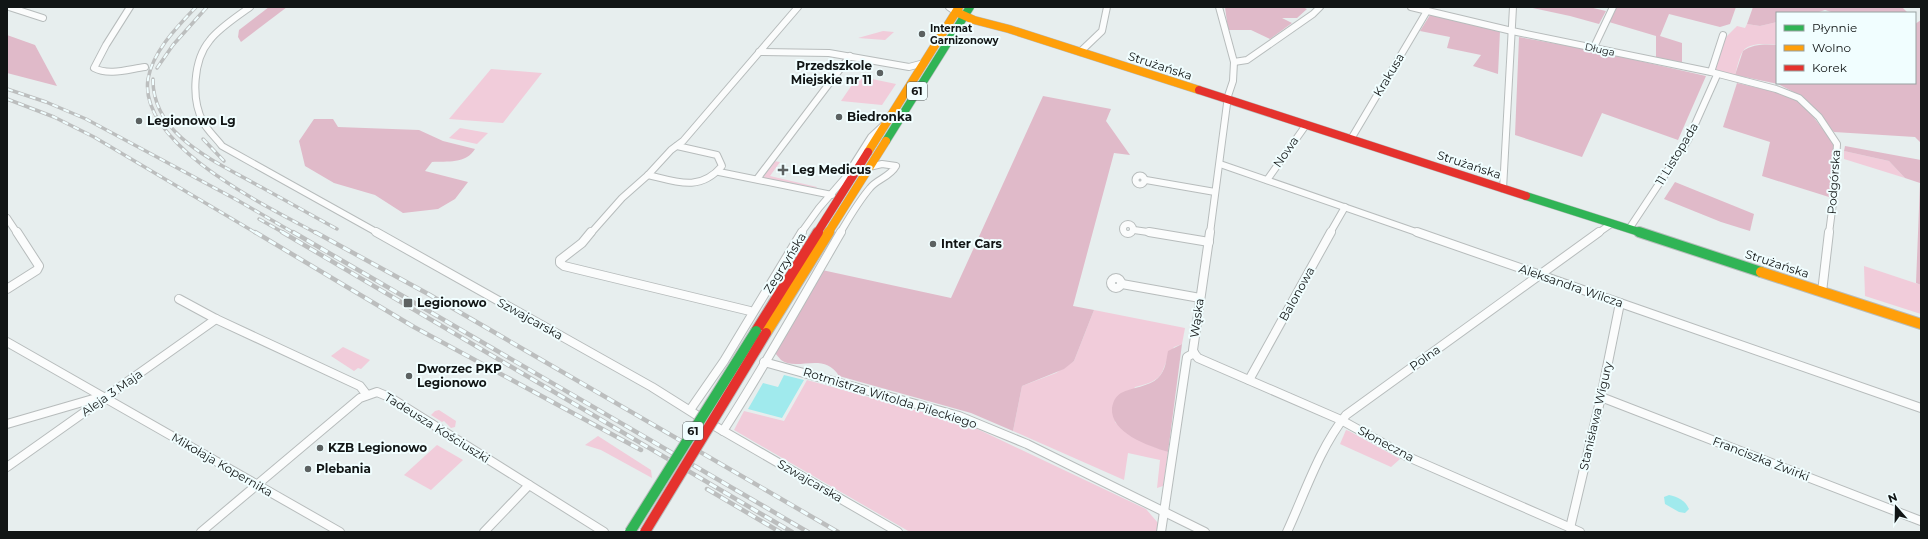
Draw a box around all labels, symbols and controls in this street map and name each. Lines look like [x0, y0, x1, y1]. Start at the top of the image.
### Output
legend [1776, 12, 1916, 84]
text: Płynnie [1812, 20, 1857, 35]
place label: Internat Garnizonowy [930, 22, 1000, 47]
marker: Internat Garnizonowy [917, 29, 927, 39]
street label: Długa [1584, 40, 1616, 59]
text: Wolno [1812, 40, 1851, 55]
street label: Strużańska [1126, 48, 1194, 83]
street label: Krakusa [1370, 50, 1407, 99]
place label: Przedszkole Miejskie nr 11 [791, 58, 872, 87]
text: Korek [1812, 60, 1848, 75]
marker: Przedszkole Miejskie nr 11 [875, 68, 885, 78]
road number: 61 [907, 82, 927, 100]
place label: Biedronka [847, 109, 912, 124]
marker: Biedronka [834, 112, 844, 122]
place label: Legionowo Lg [147, 113, 236, 128]
marker: Legionowo Lg [134, 116, 144, 126]
street label: 11 Listopada [1652, 120, 1701, 188]
street label: Nowa [1270, 133, 1302, 170]
street label: Strużańska [1435, 147, 1503, 182]
street label: Podgórska [1824, 149, 1843, 215]
place label: Leg Medicus [792, 162, 872, 177]
marker: Leg Medicus [777, 164, 789, 176]
street label: Zegrzyńska [760, 230, 809, 296]
place label: Inter Cars [941, 236, 1003, 251]
marker: Inter Cars [928, 239, 938, 249]
street label: Strużańska [1743, 246, 1811, 281]
street label: Aleksandra Wilcza [1517, 261, 1625, 310]
street label: Balonowa [1276, 264, 1318, 324]
street label: Szwajcarska [495, 294, 566, 343]
place label: Legionowo [417, 295, 487, 310]
marker: Legionowo [402, 297, 414, 309]
street label: Wąska [1186, 297, 1207, 339]
street label: Polna [1406, 342, 1443, 374]
street label: Stanisława Wigury [1576, 360, 1615, 472]
place label: Dworzec PKP Legionowo [417, 361, 502, 390]
street label: Rotmistrza Witolda Pileckiego [801, 364, 979, 431]
street label: Aleja 3 Maja [78, 366, 145, 419]
marker: Dworzec PKP Legionowo [404, 371, 414, 381]
street label: Tadeusza Kościuszki [382, 389, 493, 466]
road number: 61 [683, 422, 703, 440]
street label: Słoneczna [1356, 422, 1417, 465]
street label: Mikołaja Kopernika [169, 429, 276, 500]
street label: Franciszka Żwirki [1711, 433, 1812, 484]
place label: KZB Legionowo [328, 440, 427, 455]
marker: KZB Legionowo [315, 443, 325, 453]
street label: Szwajcarska [775, 456, 845, 505]
place label: Plebania [316, 461, 371, 476]
marker: Plebania [303, 464, 313, 474]
north arrow [1876, 487, 1916, 527]
text: N [1886, 490, 1899, 506]

